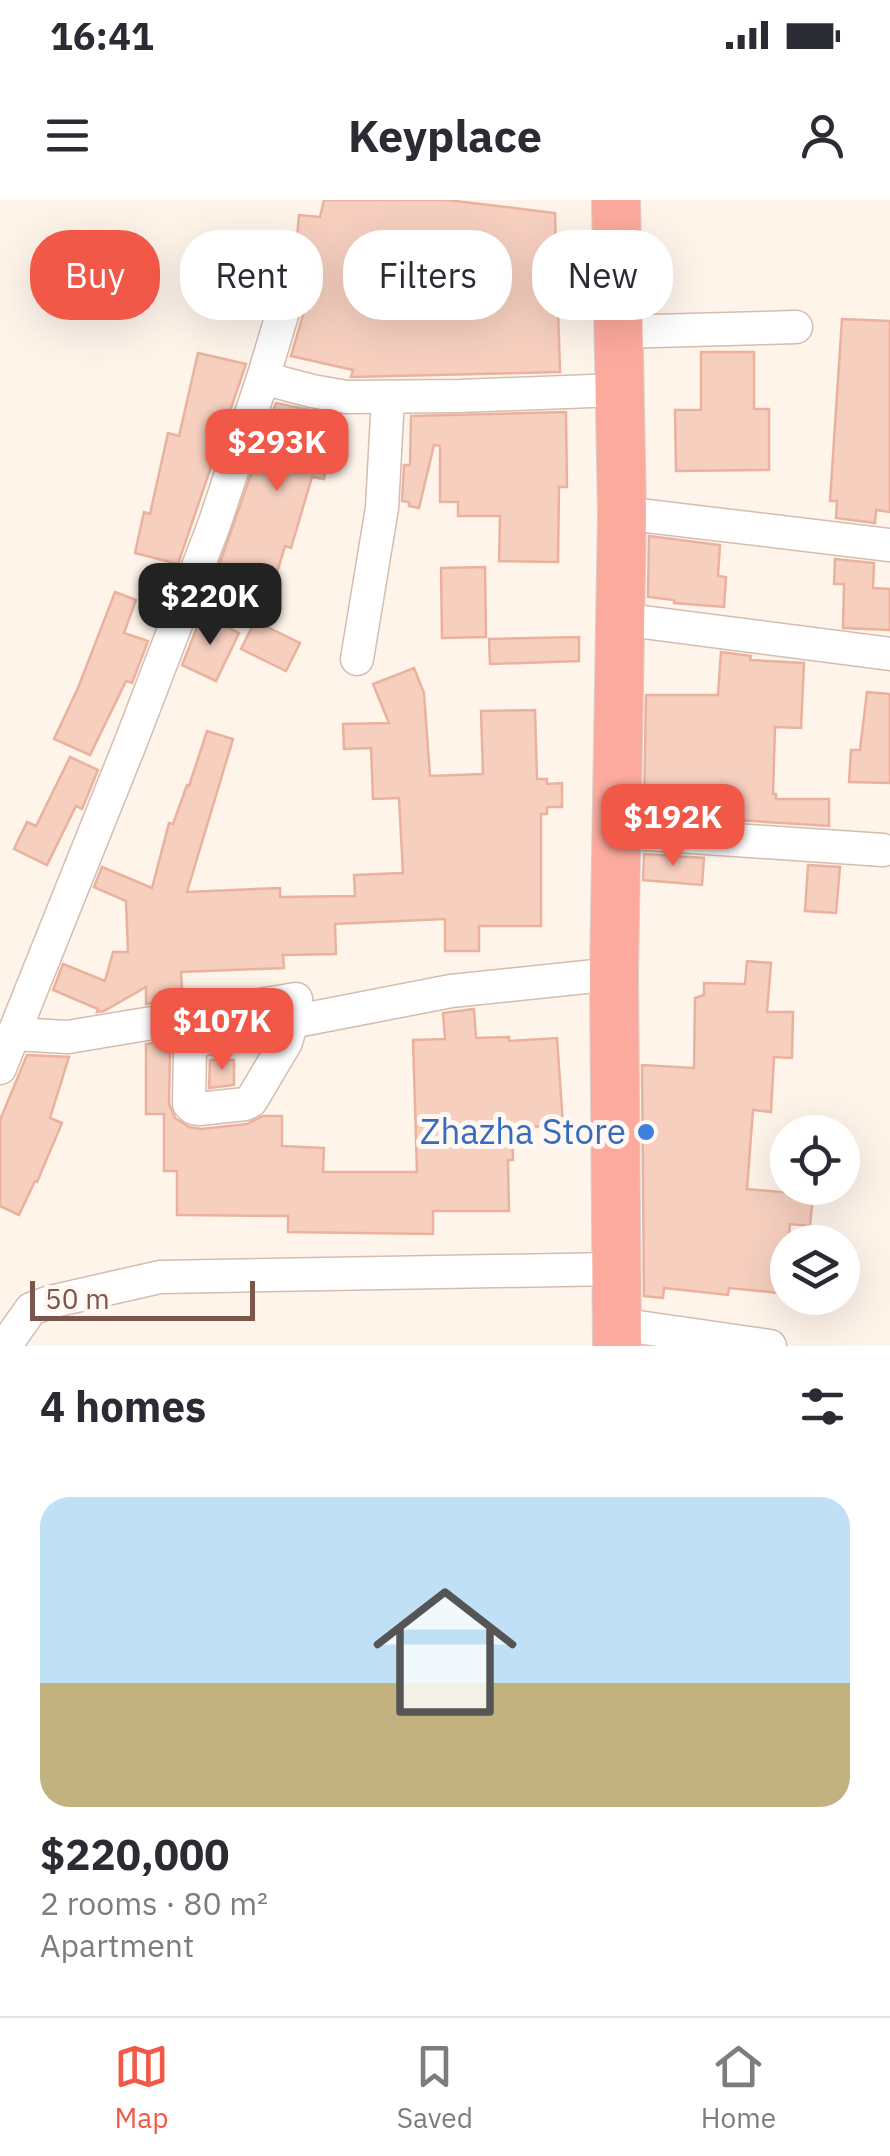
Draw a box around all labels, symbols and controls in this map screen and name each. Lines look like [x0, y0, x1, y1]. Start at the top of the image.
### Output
text: 16:41 [50, 11, 154, 60]
text: Keyplace [348, 106, 542, 164]
icon: menu [40, 108, 95, 163]
icon: person [795, 108, 850, 163]
chip: Buy [30, 230, 160, 320]
chip: Rent [180, 230, 323, 320]
chip: Filters [343, 230, 512, 320]
chip: New [532, 230, 673, 320]
pin: $293K [207, 409, 347, 494]
text: $293K [227, 420, 327, 462]
pin: $220K [140, 563, 280, 648]
text: $220K [160, 574, 260, 616]
pin: $192K [603, 784, 743, 869]
text: $192K [623, 795, 723, 837]
pin: $107K [152, 988, 292, 1073]
text: $107K [172, 999, 272, 1041]
place label: Zhazha Store [420, 1108, 626, 1154]
map controls [770, 1115, 860, 1315]
button: locate [770, 1115, 860, 1205]
marker: Zhazha Store [635, 1121, 657, 1143]
button: layers [770, 1225, 860, 1315]
scale bar [30, 1276, 255, 1320]
text: 50 m [45, 1280, 110, 1317]
text: 4 homes [40, 1379, 206, 1434]
icon: filters [795, 1379, 850, 1434]
icon: home [355, 1562, 535, 1742]
text: $220,000 [40, 1827, 229, 1882]
text: 2 rooms · 80 m² [40, 1882, 268, 1924]
text: Apartment [40, 1924, 194, 1966]
tab: Map [114, 2039, 169, 2136]
tab: Saved [397, 2039, 473, 2136]
tab: Home [701, 2039, 776, 2136]

